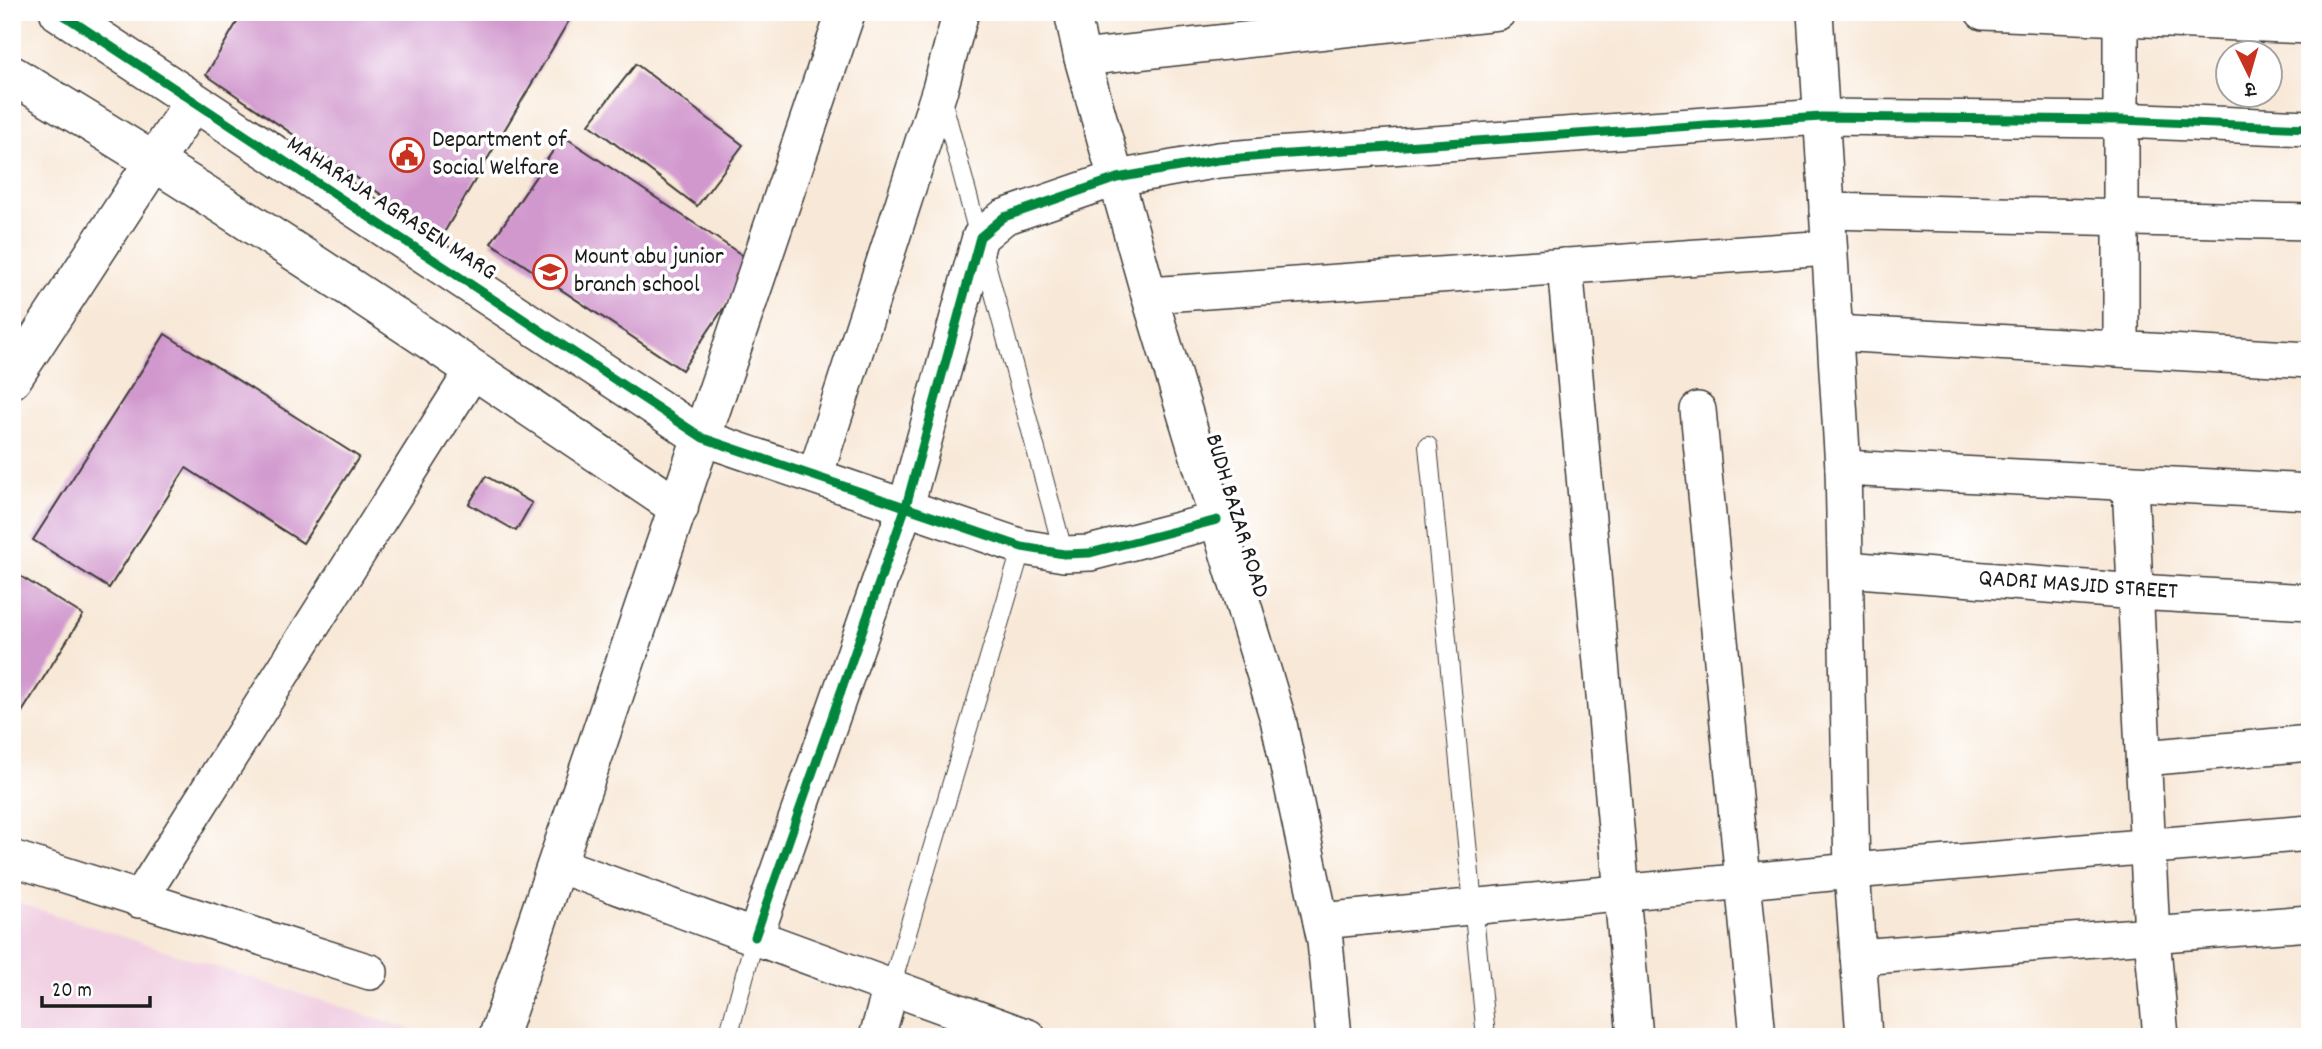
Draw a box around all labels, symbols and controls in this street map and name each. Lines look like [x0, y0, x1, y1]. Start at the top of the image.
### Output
north arrow [2214, 38, 2284, 108]
text: उ [2242, 73, 2258, 101]
place label: Department of Social Welfare [432, 124, 567, 186]
street label: MAHARAJA AGRASEN MARG [279, 128, 503, 290]
public building icon: Department of Social Welfare [388, 136, 426, 174]
place label: Mount abu junior branch school [574, 241, 724, 303]
school or university icon: Mount abu junior branch school [531, 253, 569, 291]
street label: BUDH BAZAR ROAD [1195, 430, 1277, 602]
street label: QADRI MASJID STREET [1977, 562, 2179, 610]
scale bar [42, 965, 150, 1009]
text: 20 m [52, 977, 92, 1007]

